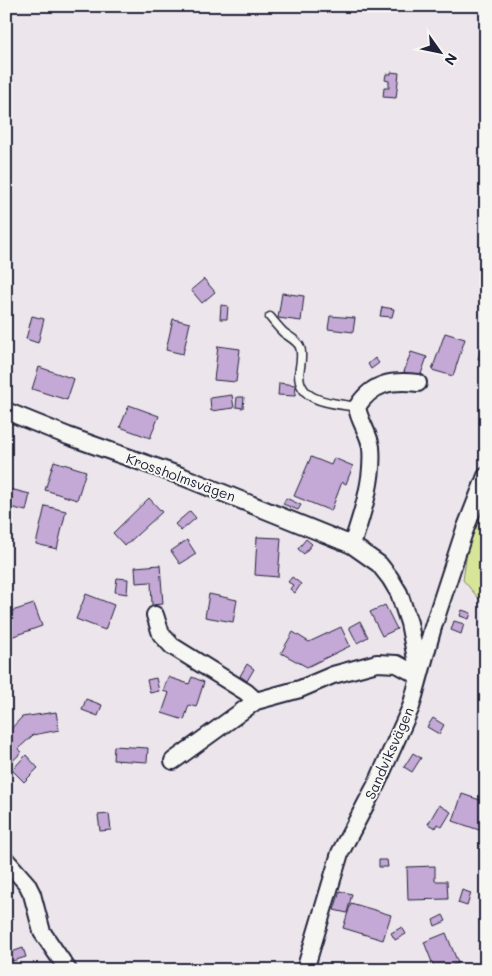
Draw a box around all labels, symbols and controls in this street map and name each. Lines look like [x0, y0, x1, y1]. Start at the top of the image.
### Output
north arrow [414, 28, 464, 78]
text: N [440, 50, 462, 69]
street label: Krossholmsvägen [124, 448, 238, 506]
street label: Sandviksvägen [360, 704, 418, 802]

